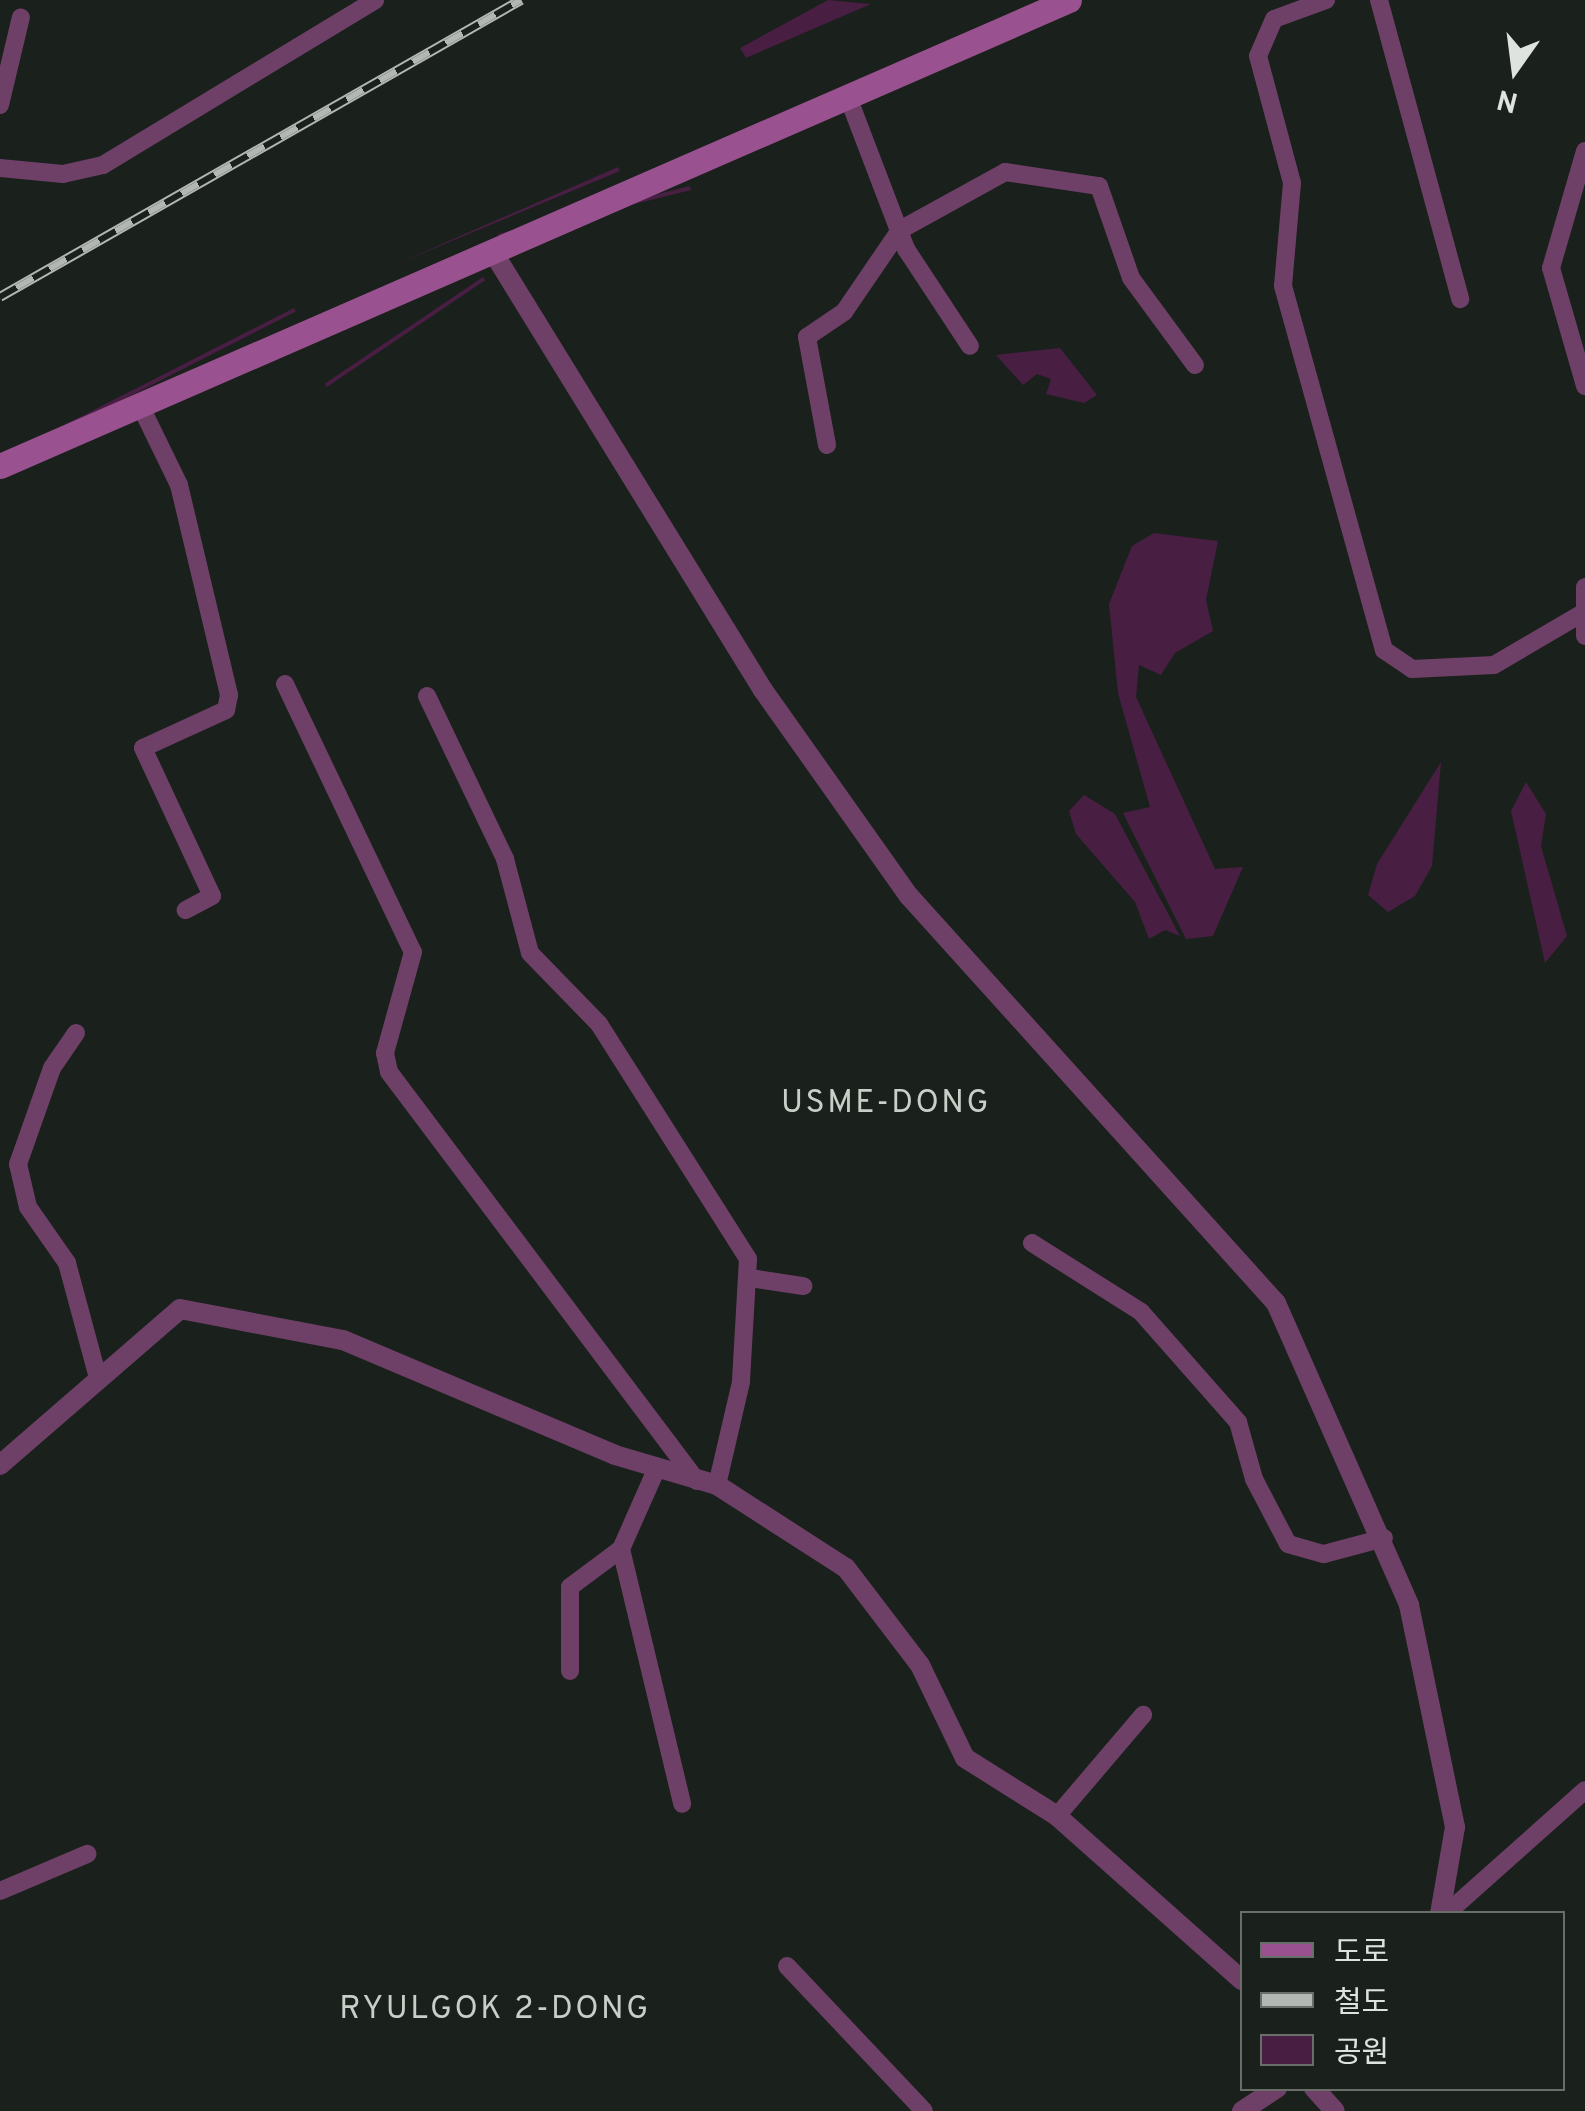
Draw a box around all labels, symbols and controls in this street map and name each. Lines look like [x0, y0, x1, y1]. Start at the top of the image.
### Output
north arrow [1465, 20, 1565, 120]
text: N [1494, 79, 1522, 119]
district label: USME-DONG [781, 1085, 991, 1123]
legend [1240, 1911, 1565, 2091]
text: 도로 [1334, 1936, 1389, 1973]
text: 철도 [1334, 1986, 1389, 2023]
district label: RYULGOK 2-DONG [339, 1991, 651, 2029]
text: 공원 [1334, 2036, 1389, 2073]

